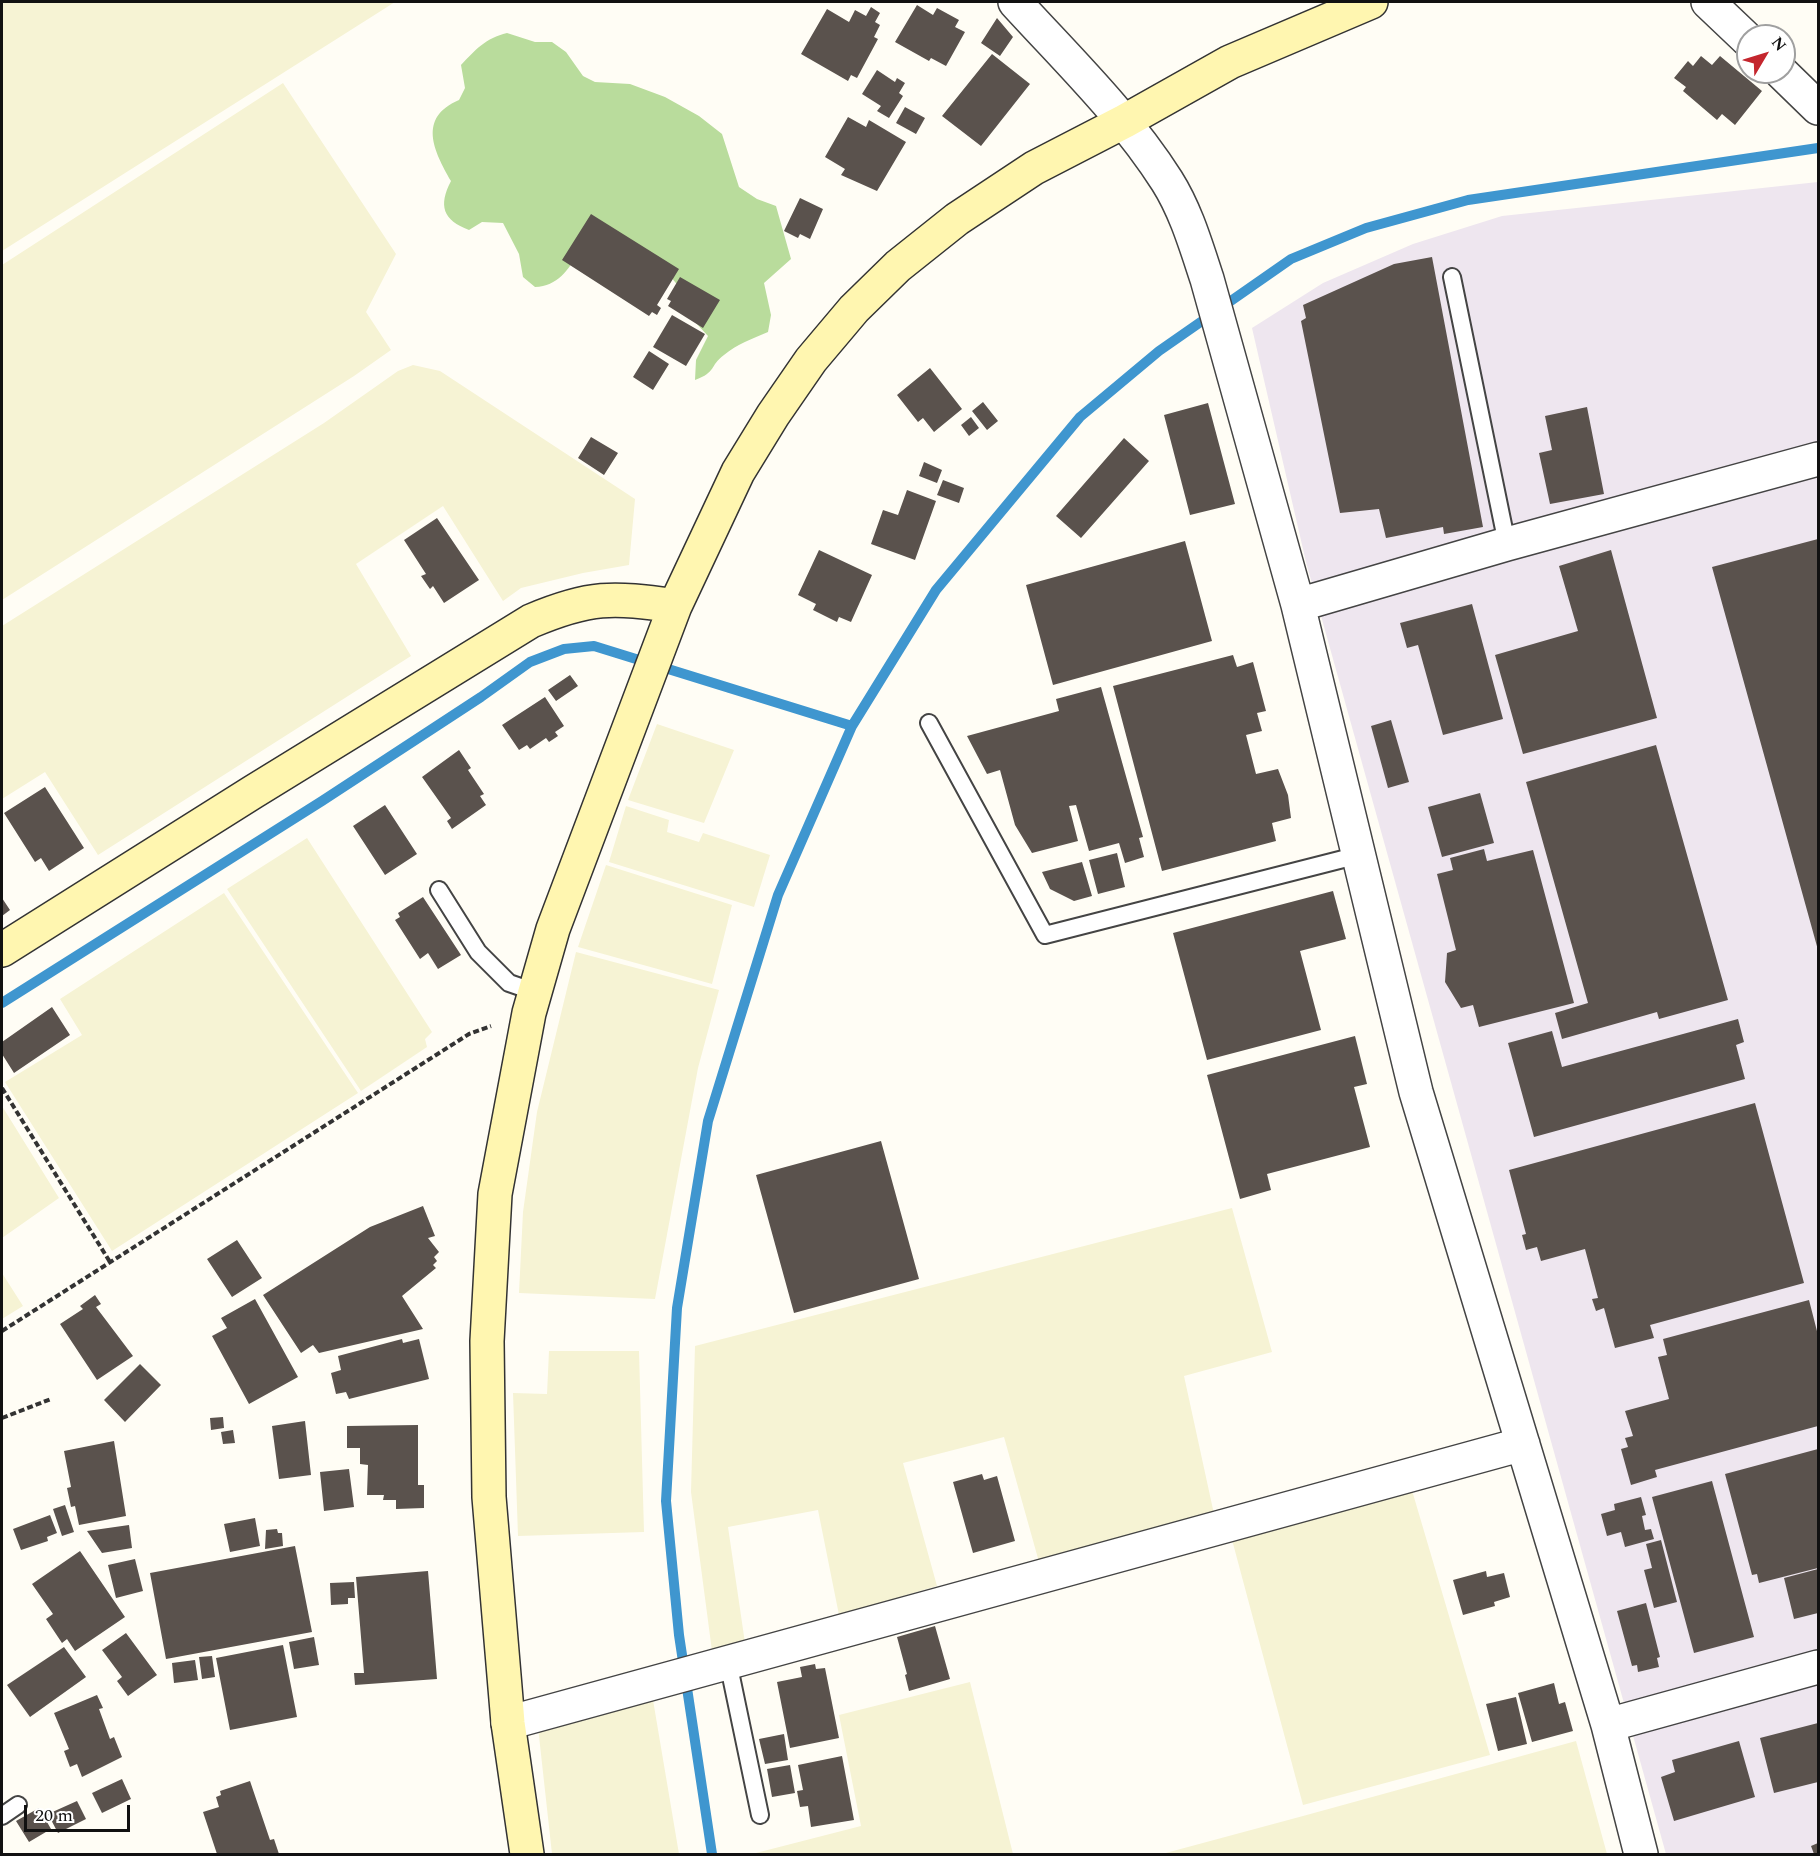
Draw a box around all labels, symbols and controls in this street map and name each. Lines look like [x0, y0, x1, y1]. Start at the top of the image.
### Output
north arrow [1736, 24, 1796, 84]
text: N [1765, 32, 1792, 57]
scale bar [27, 1793, 134, 1831]
text: 20 m [35, 1802, 73, 1829]

